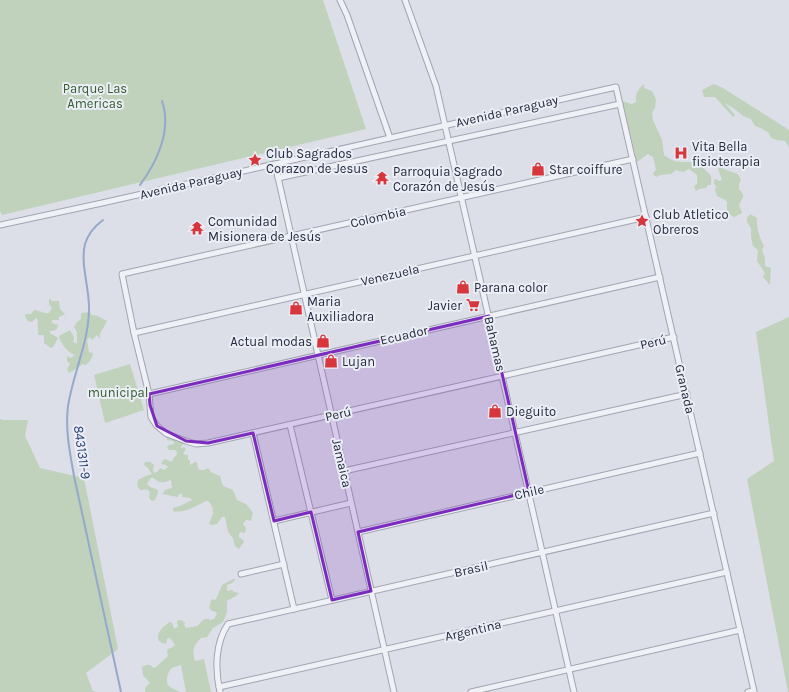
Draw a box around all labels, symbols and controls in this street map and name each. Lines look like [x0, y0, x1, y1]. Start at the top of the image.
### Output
park label: Parque Las Americas [63, 81, 127, 111]
street label: Avenida Paraguay [454, 92, 560, 130]
place label: Vita Bella fisioterapia [692, 139, 760, 169]
hospital icon: Vita Bella fisioterapia [673, 145, 689, 161]
place label: Club Sagrados Corazon de Jesus [266, 146, 368, 176]
place icon: Club Sagrados Corazon de Jesus [247, 152, 263, 168]
shop icon: Star coiffure [530, 161, 546, 177]
place label: Star coiffure [549, 162, 623, 177]
street label: Avenida Paraguay [138, 164, 244, 202]
place label: Parroquia Sagrado Corazón de Jesús [393, 164, 502, 194]
temple icon: Parroquia Sagrado Corazón de Jesús [374, 170, 390, 186]
street label: Colombia [349, 203, 407, 231]
place label: Club Atletico Obreros [653, 207, 729, 237]
place icon: Club Atletico Obreros [634, 213, 650, 229]
place label: Comunidad Misionera de Jesús [208, 214, 321, 244]
temple icon: Comunidad Misionera de Jesús [189, 220, 205, 236]
street label: Venezuela [359, 261, 421, 289]
shop icon: Parana color [455, 279, 471, 295]
place label: Parana color [474, 280, 548, 295]
place label: Maria Auxiliadora [307, 294, 374, 324]
supermarket icon: Javier [465, 297, 481, 313]
place label: Javier [428, 298, 462, 313]
shop icon: Maria Auxiliadora [288, 300, 304, 316]
street label: Bahamas [481, 315, 509, 373]
street label: Ecuador [379, 322, 430, 348]
street label: Perú [638, 332, 668, 352]
shop icon: Actual modas [315, 333, 331, 349]
place label: Actual modas [230, 334, 312, 349]
shop icon: Lujan [323, 353, 339, 369]
place label: Lujan [342, 354, 375, 369]
street label: Granada [672, 363, 698, 415]
park label: municipal [88, 385, 148, 400]
shop icon: Dieguito [487, 403, 503, 419]
street label: Perú [323, 404, 353, 424]
place label: Dieguito [506, 404, 556, 419]
water label: 8431311-9 [70, 424, 94, 481]
street label: Jamaica [329, 437, 355, 489]
street label: Chile [513, 481, 546, 503]
street label: Brasil [453, 558, 489, 580]
street label: Argentina [443, 616, 503, 644]

